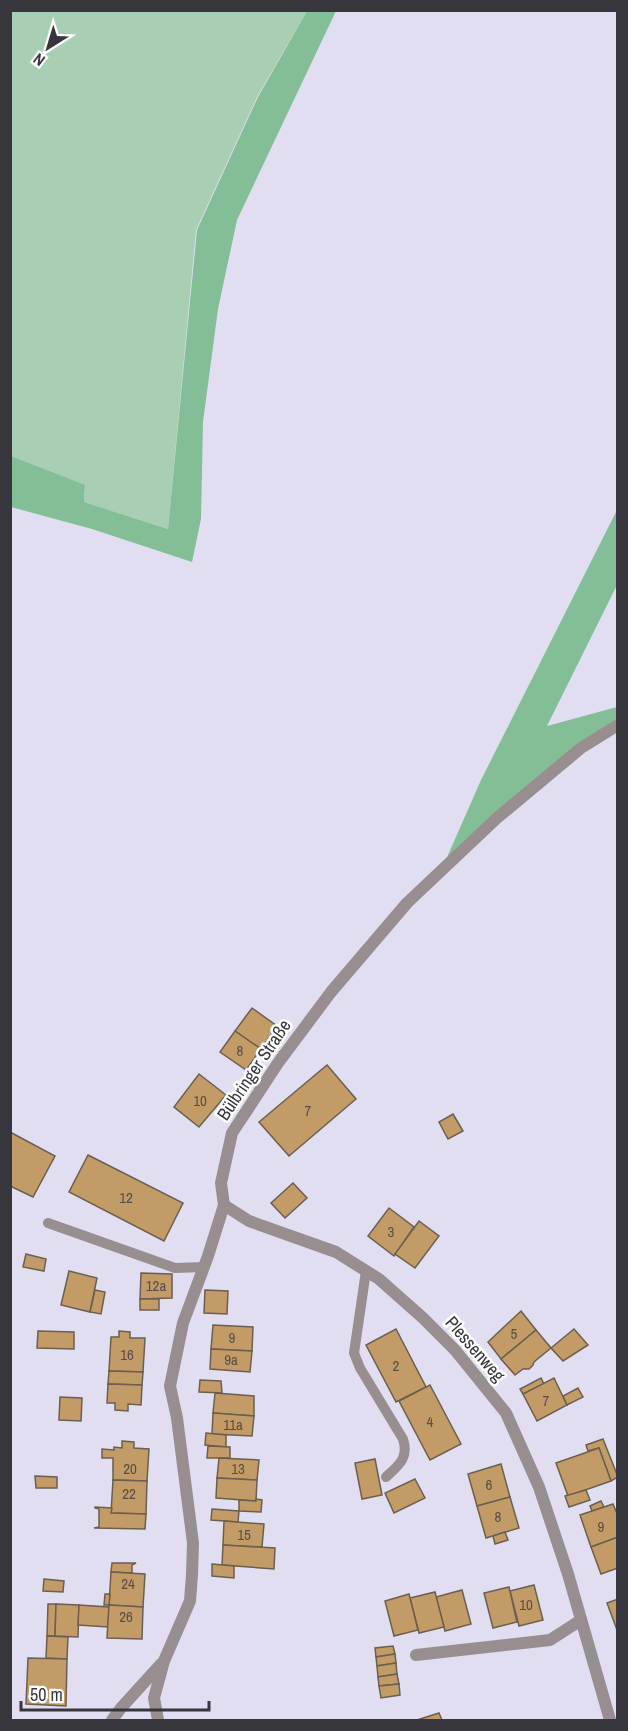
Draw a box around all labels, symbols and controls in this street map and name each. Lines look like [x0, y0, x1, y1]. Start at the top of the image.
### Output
north arrow [18, 18, 78, 78]
text: N [29, 48, 49, 72]
street label: Bülbringer Straße [211, 1014, 297, 1125]
house number: 8 [237, 1040, 244, 1061]
house number: 10 [193, 1090, 207, 1111]
house number: 7 [305, 1100, 312, 1121]
house number: 12 [119, 1187, 133, 1208]
house number: 3 [388, 1221, 395, 1242]
house number: 12a [146, 1275, 166, 1296]
street label: Plessenweg [440, 1310, 511, 1387]
house number: 5 [511, 1323, 518, 1344]
house number: 9 [229, 1327, 236, 1348]
house number: 16 [120, 1344, 134, 1365]
house number: 9a [224, 1349, 238, 1370]
house number: 2 [393, 1355, 400, 1376]
house number: 7 [543, 1390, 550, 1411]
house number: 4 [427, 1411, 434, 1432]
house number: 11a [223, 1414, 243, 1435]
house number: 20 [123, 1458, 137, 1479]
house number: 13 [231, 1458, 245, 1479]
house number: 6 [486, 1474, 493, 1495]
house number: 22 [122, 1483, 136, 1504]
house number: 8 [495, 1506, 502, 1527]
house number: 9 [598, 1516, 605, 1537]
house number: 15 [237, 1524, 251, 1545]
house number: 24 [121, 1573, 135, 1594]
house number: 10 [519, 1594, 533, 1615]
house number: 26 [119, 1606, 133, 1627]
scale bar [21, 1674, 208, 1712]
text: 50 m [30, 1682, 63, 1707]

